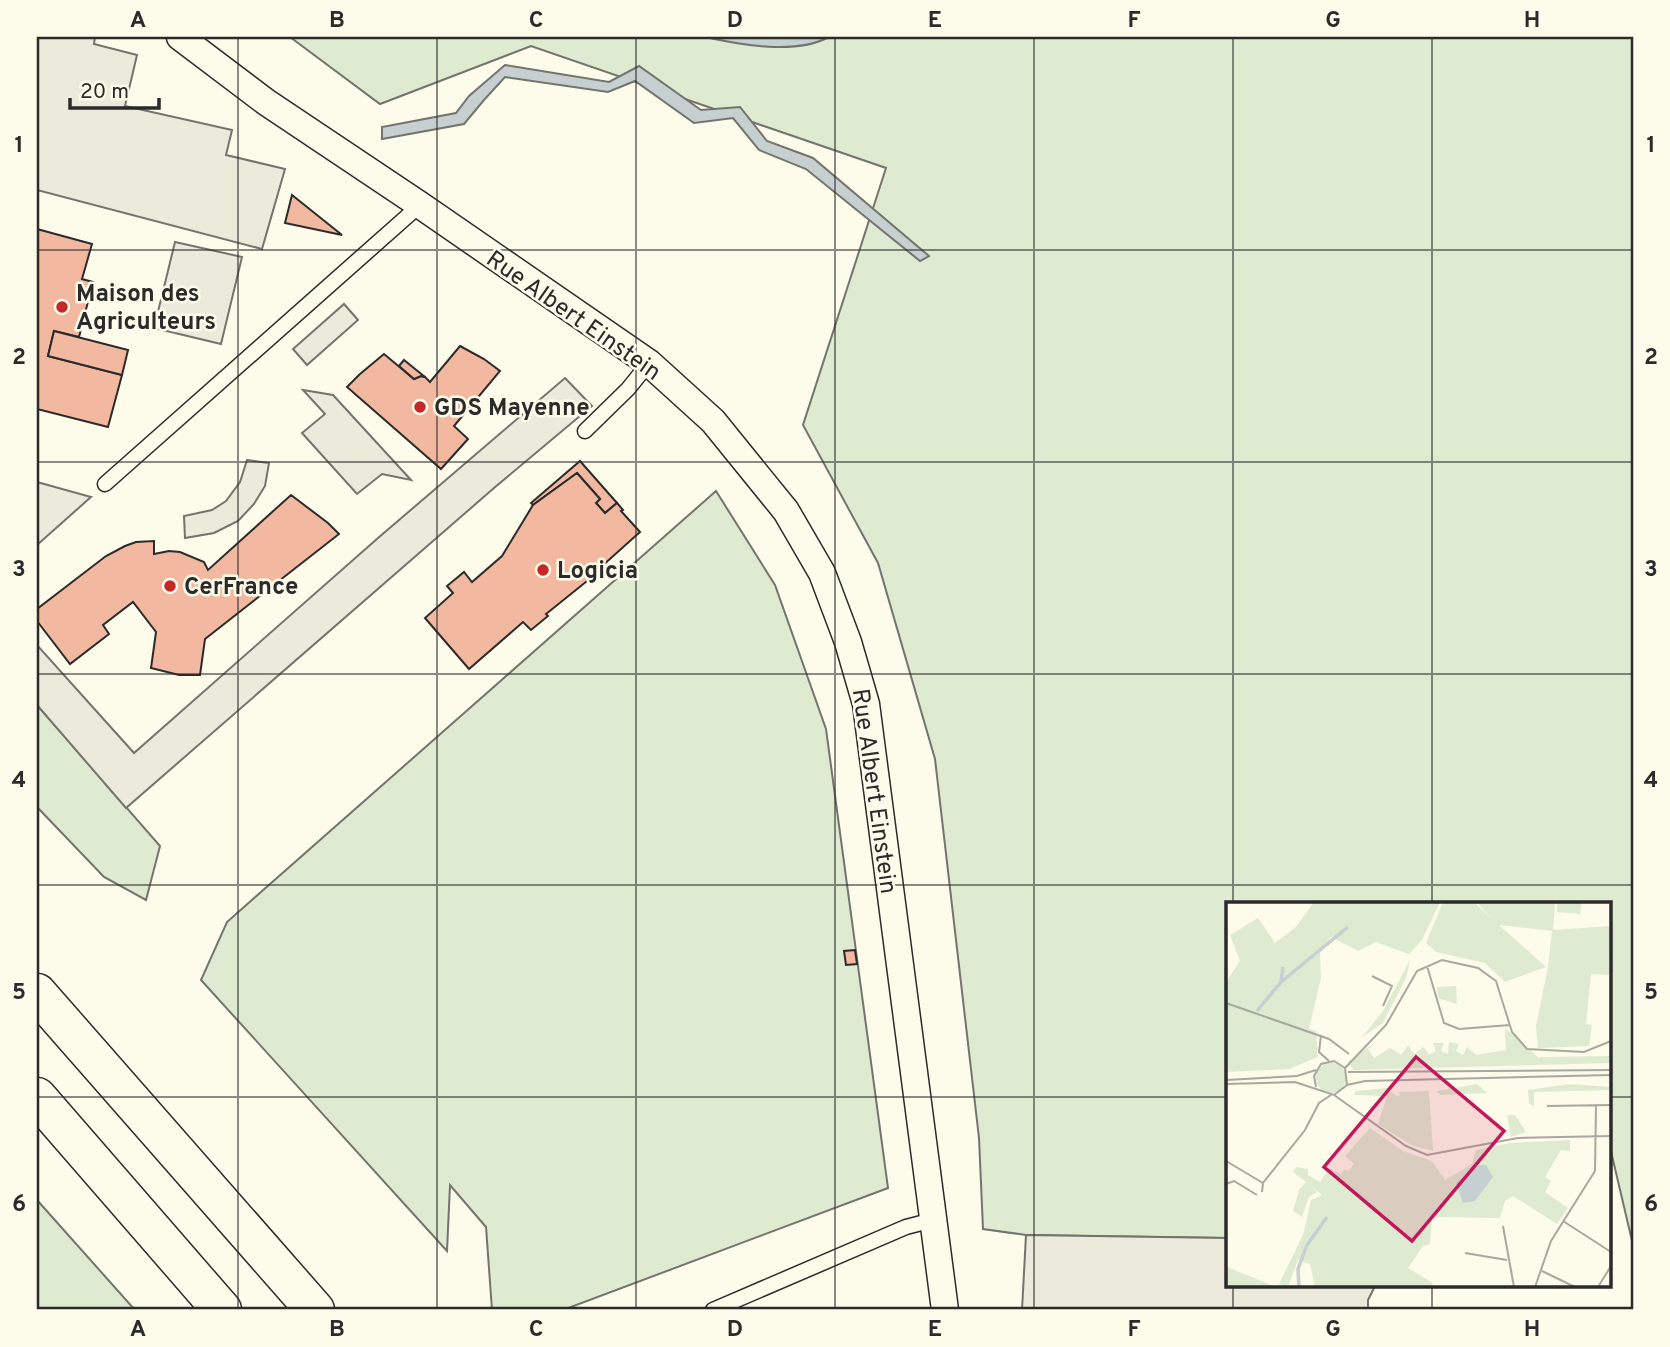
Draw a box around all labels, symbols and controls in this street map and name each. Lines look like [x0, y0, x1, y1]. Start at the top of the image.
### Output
text: A [130, 7, 146, 36]
text: B [329, 7, 345, 36]
text: C [529, 7, 543, 36]
text: D [727, 7, 743, 36]
text: E [928, 7, 942, 36]
text: F [1127, 7, 1141, 36]
text: G [1325, 7, 1341, 36]
text: H [1524, 7, 1540, 36]
scale bar [70, 66, 159, 110]
text: 20 m [80, 79, 129, 106]
text: 1 [14, 132, 24, 161]
text: 1 [1646, 132, 1656, 161]
street label: Rue Albert Einstein [479, 245, 666, 388]
place label: Maison des Agriculteurs [76, 280, 216, 338]
marker: Maison des Agriculteurs [54, 299, 70, 315]
text: 2 [12, 344, 26, 373]
text: 2 [1644, 344, 1658, 373]
place label: GDS Mayenne [434, 394, 590, 424]
marker: GDS Mayenne [412, 399, 428, 415]
text: 3 [12, 556, 26, 585]
text: 3 [1644, 556, 1658, 585]
place label: Logicia [557, 557, 638, 587]
marker: Logicia [535, 562, 551, 578]
place label: CerFrance [184, 573, 298, 603]
marker: CerFrance [162, 578, 178, 594]
street label: Rue Albert Einstein [844, 687, 902, 896]
text: 4 [12, 767, 26, 796]
text: 4 [1644, 767, 1658, 796]
inset map [1226, 902, 1610, 1288]
text: 5 [12, 979, 26, 1008]
text: 5 [1644, 979, 1658, 1008]
text: 6 [12, 1191, 26, 1220]
text: 6 [1644, 1191, 1658, 1220]
text: A [130, 1316, 146, 1345]
text: B [329, 1316, 345, 1345]
text: C [529, 1316, 543, 1345]
text: D [727, 1316, 743, 1345]
text: E [928, 1316, 942, 1345]
text: F [1127, 1316, 1141, 1345]
text: G [1325, 1316, 1341, 1345]
text: H [1524, 1316, 1540, 1345]

